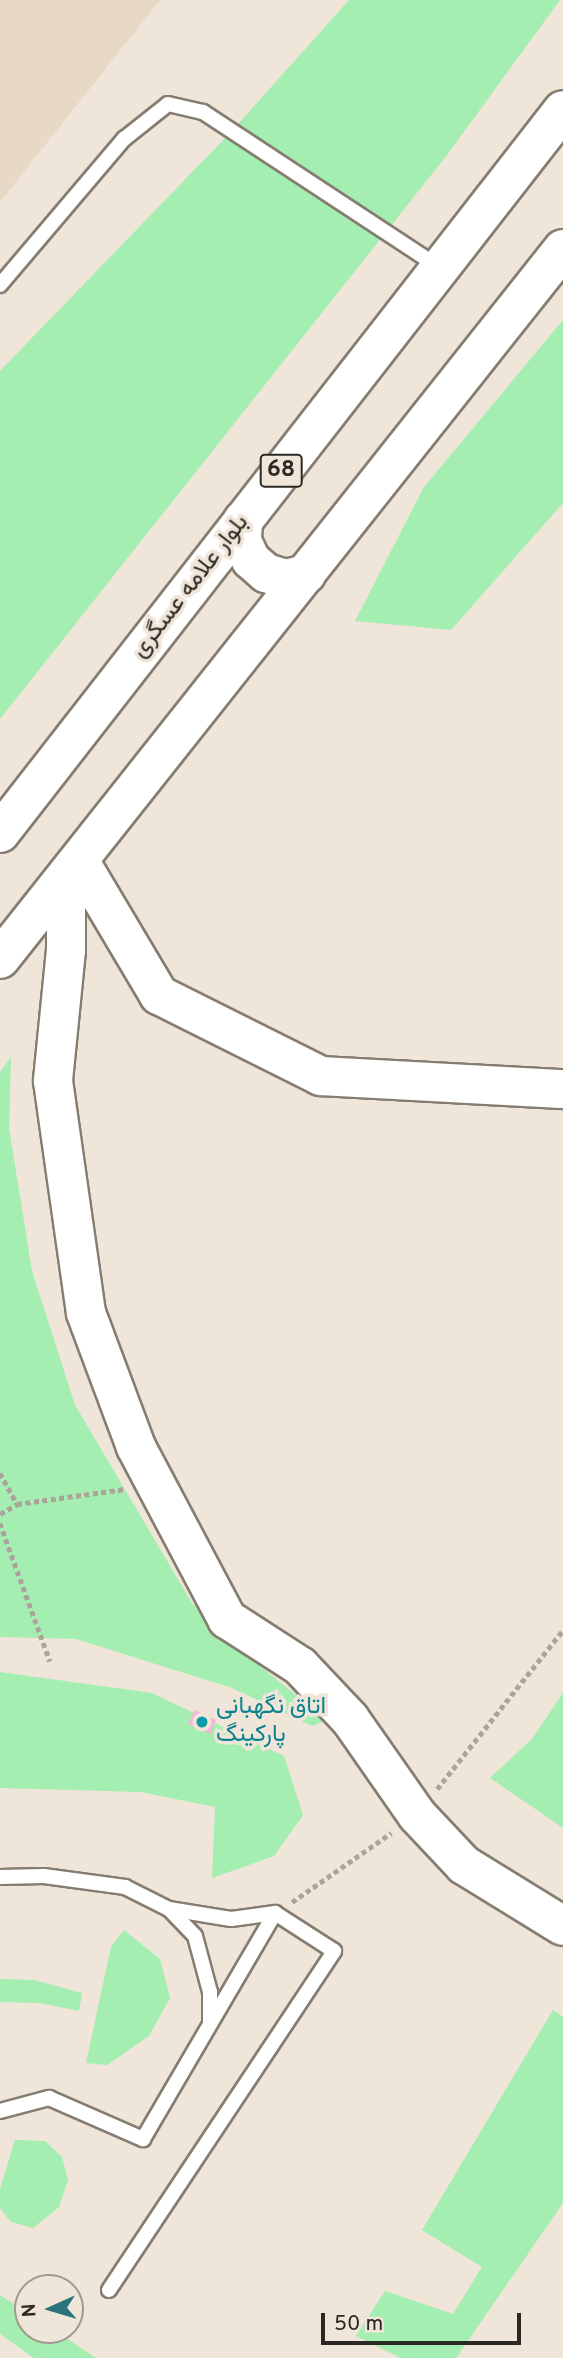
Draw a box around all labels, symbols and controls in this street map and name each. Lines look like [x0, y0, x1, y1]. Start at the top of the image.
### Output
road number: 68 [258, 452, 304, 491]
street label: بلوار علامه عسگری [126, 510, 256, 664]
place label: اتاق نگهبانی پارکینگ [216, 1694, 326, 1750]
marker: اتاق نگهبانی پارکینگ [194, 1714, 210, 1730]
north arrow [14, 2274, 84, 2344]
scale bar [325, 2298, 524, 2342]
text: N [18, 2303, 42, 2318]
text: 50 m [334, 2311, 383, 2338]

